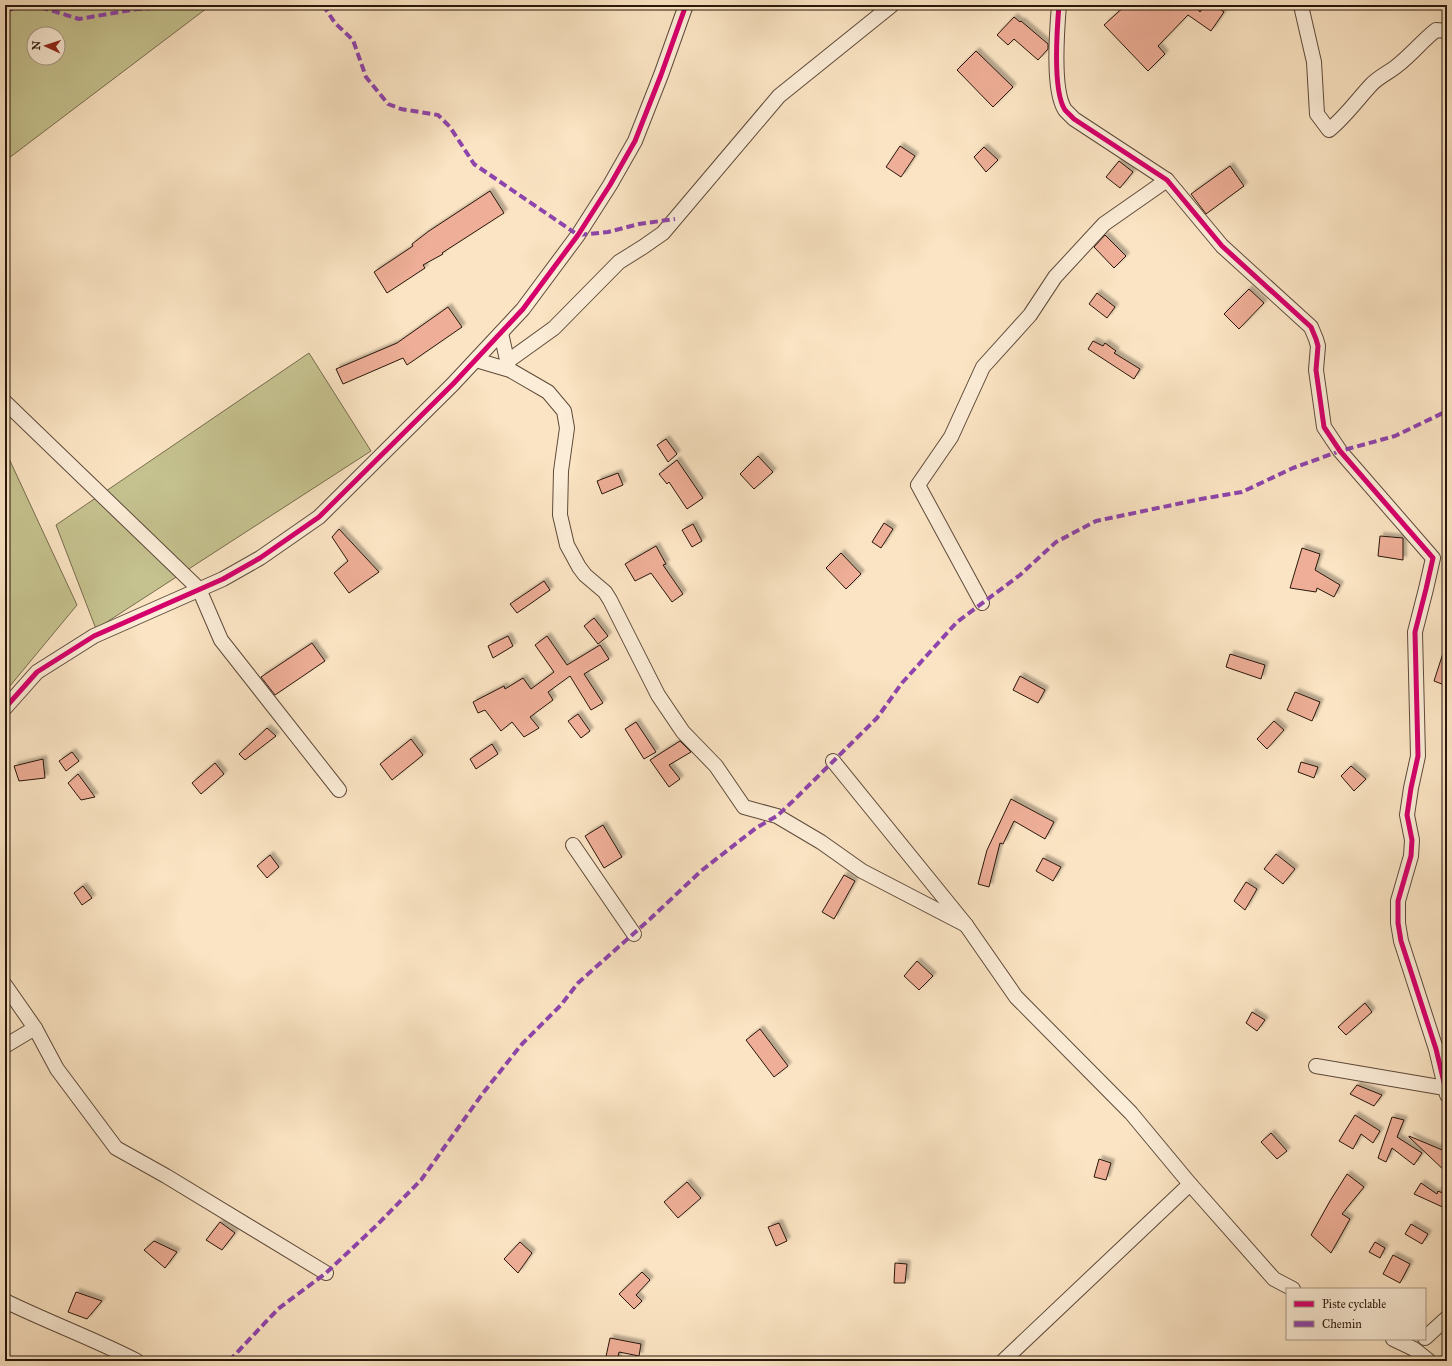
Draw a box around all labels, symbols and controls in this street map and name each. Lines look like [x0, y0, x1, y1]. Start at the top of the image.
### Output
north arrow [26, 26, 66, 66]
text: N [30, 40, 43, 51]
legend [1286, 1288, 1426, 1340]
text: Piste cyclable [1322, 1297, 1386, 1311]
text: Chemin [1322, 1317, 1362, 1331]

